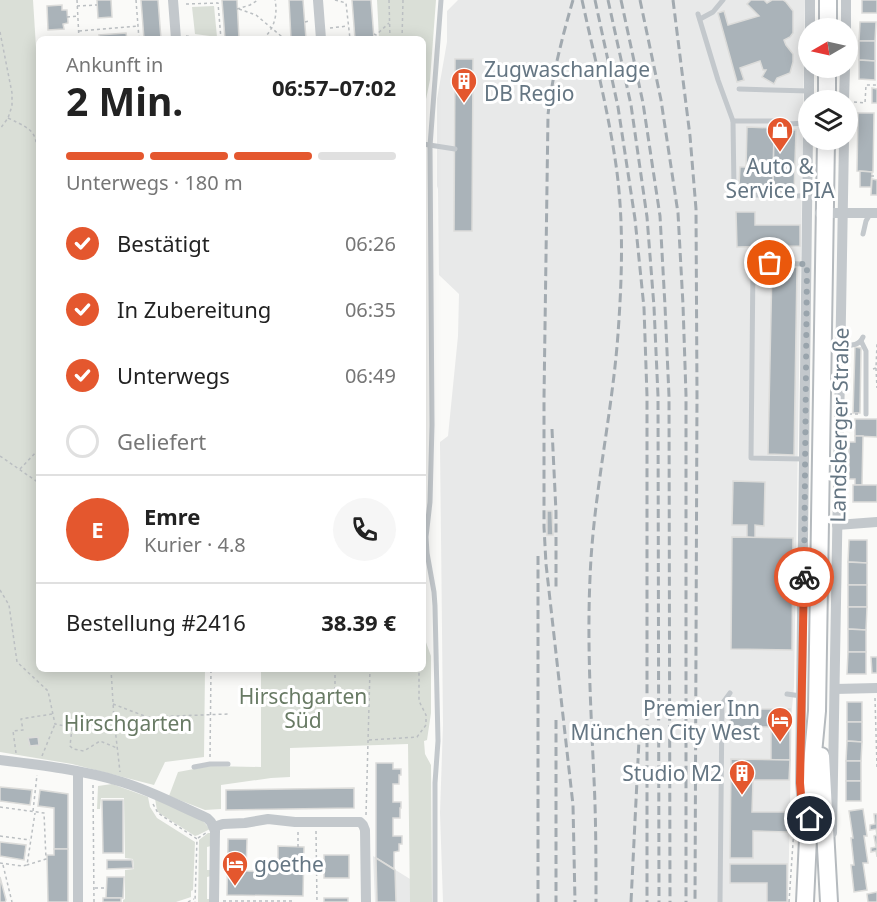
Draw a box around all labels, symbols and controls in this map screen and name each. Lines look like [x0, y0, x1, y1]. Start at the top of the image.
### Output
north arrow [798, 18, 858, 78]
map controls [798, 18, 858, 150]
text: Ankunft in [66, 51, 163, 78]
place label: Zugwaschanlage DB Regio [484, 55, 650, 107]
building icon: Zugwaschanlage DB Regio [449, 66, 479, 104]
text: 06:57–07:02 [272, 72, 396, 102]
text: 2 Min. [66, 74, 183, 127]
button: layers [798, 90, 858, 150]
shop icon: Auto & Service PIA [765, 115, 795, 153]
place label: Auto & Service PIA [726, 152, 835, 204]
text: Unterwegs · 180 m [66, 169, 243, 196]
icon: check [66, 227, 99, 260]
text: Bestätigt [117, 228, 210, 258]
text: 06:26 [345, 230, 396, 257]
pin [744, 237, 795, 288]
icon: bag [753, 246, 786, 279]
icon: check [66, 293, 99, 326]
text: In Zubereitung [117, 294, 271, 324]
text: 06:35 [345, 296, 396, 323]
street label: Landsberger Straße [823, 327, 855, 523]
icon: check [66, 359, 99, 392]
text: Unterwegs [117, 360, 230, 390]
text: 06:49 [345, 362, 396, 389]
text: Geliefert [117, 426, 206, 456]
button: phone [333, 498, 396, 561]
text: Emre [144, 501, 200, 531]
text: E [91, 514, 104, 544]
text: Kurier · 4.8 [144, 531, 246, 558]
courier [774, 547, 834, 607]
icon: bike [788, 561, 821, 594]
text: Bestellung #2416 [66, 607, 246, 637]
text: 38.39 € [321, 607, 396, 637]
park label: Hirschgarten Süd [239, 682, 367, 734]
place label: Premier Inn München City West [571, 694, 760, 746]
hotel icon: Premier Inn München City West [765, 705, 795, 743]
park label: Hirschgarten [64, 709, 192, 737]
building icon: Studio M2 [727, 758, 757, 796]
place label: Studio M2 [622, 759, 722, 787]
pin [784, 793, 835, 844]
icon: home [793, 802, 826, 835]
hotel icon: goethe [220, 849, 250, 887]
place label: goethe [254, 850, 324, 878]

